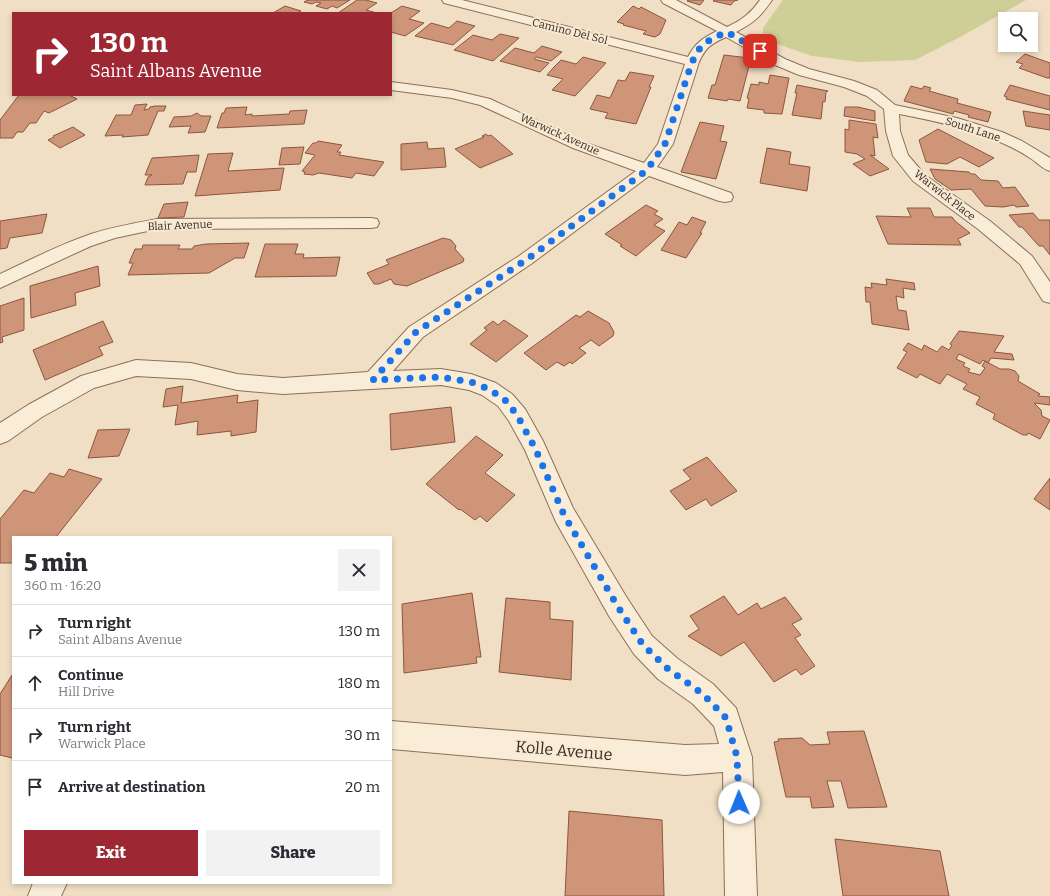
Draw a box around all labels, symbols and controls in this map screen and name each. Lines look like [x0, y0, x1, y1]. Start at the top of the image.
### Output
map controls [998, 12, 1038, 52]
button: search [998, 12, 1038, 52]
street label: Camino Del Sol [531, 16, 609, 47]
text: 130 m [90, 26, 168, 59]
icon: right [24, 28, 76, 80]
pin [743, 34, 777, 68]
icon: arrive [749, 40, 771, 62]
text: Saint Albans Avenue [90, 60, 262, 82]
street label: Warwick Avenue [518, 111, 602, 158]
street label: South Lane [944, 114, 1002, 145]
street label: Warwick Place [912, 167, 978, 223]
street label: Blair Avenue [147, 218, 213, 233]
text: 5 min [24, 549, 88, 577]
button: close [338, 549, 380, 591]
text: 360 m · 16:20 [24, 578, 101, 593]
text: Turn right [58, 614, 131, 632]
icon: right [24, 620, 46, 642]
text: 130 m [338, 622, 380, 640]
text: Saint Albans Avenue [58, 632, 182, 647]
text: Continue [58, 666, 124, 684]
icon: ahead [24, 672, 46, 694]
text: 180 m [338, 674, 380, 692]
text: Hill Drive [58, 684, 114, 699]
text: Turn right [58, 718, 131, 736]
icon: right [24, 724, 46, 746]
text: 30 m [345, 726, 380, 744]
text: Warwick Place [58, 736, 146, 751]
street label: Kolle Avenue [515, 737, 613, 764]
icon: arrive [24, 776, 46, 798]
text: Arrive at destination [58, 778, 205, 796]
text: 20 m [345, 778, 380, 796]
position arrow [718, 782, 760, 824]
button: Exit [24, 830, 198, 876]
button: Share [206, 830, 380, 876]

